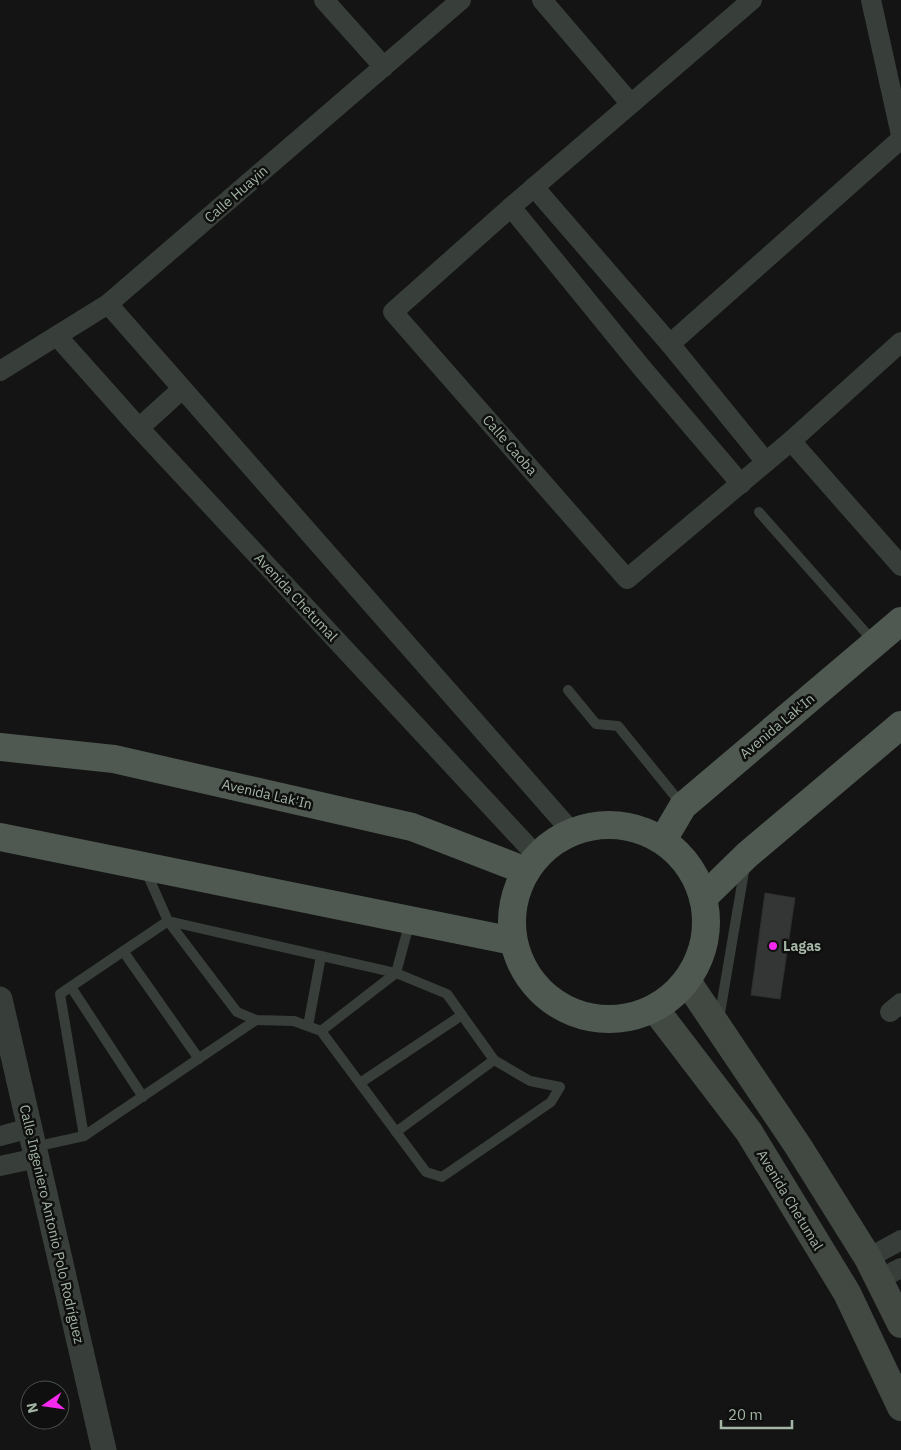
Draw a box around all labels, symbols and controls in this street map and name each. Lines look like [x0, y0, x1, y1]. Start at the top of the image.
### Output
street label: Calle Huayin [201, 161, 271, 227]
street label: Calle Caoba [479, 411, 542, 479]
street label: Avenida Chetumal [250, 549, 342, 645]
street label: Avenida Lak'In [736, 689, 818, 763]
street label: Avenida Lak'In [220, 775, 314, 813]
place label: Lagas [783, 937, 821, 955]
marker: Lagas [767, 940, 779, 952]
street label: Calle Ingeniero Antonio Polo Rodríguez [16, 1103, 88, 1346]
street label: Avenida Chetumal [753, 1146, 827, 1254]
north arrow [20, 1380, 70, 1430]
scale bar [721, 1398, 792, 1430]
text: N [22, 1401, 42, 1415]
text: 20 m [728, 1405, 763, 1424]

